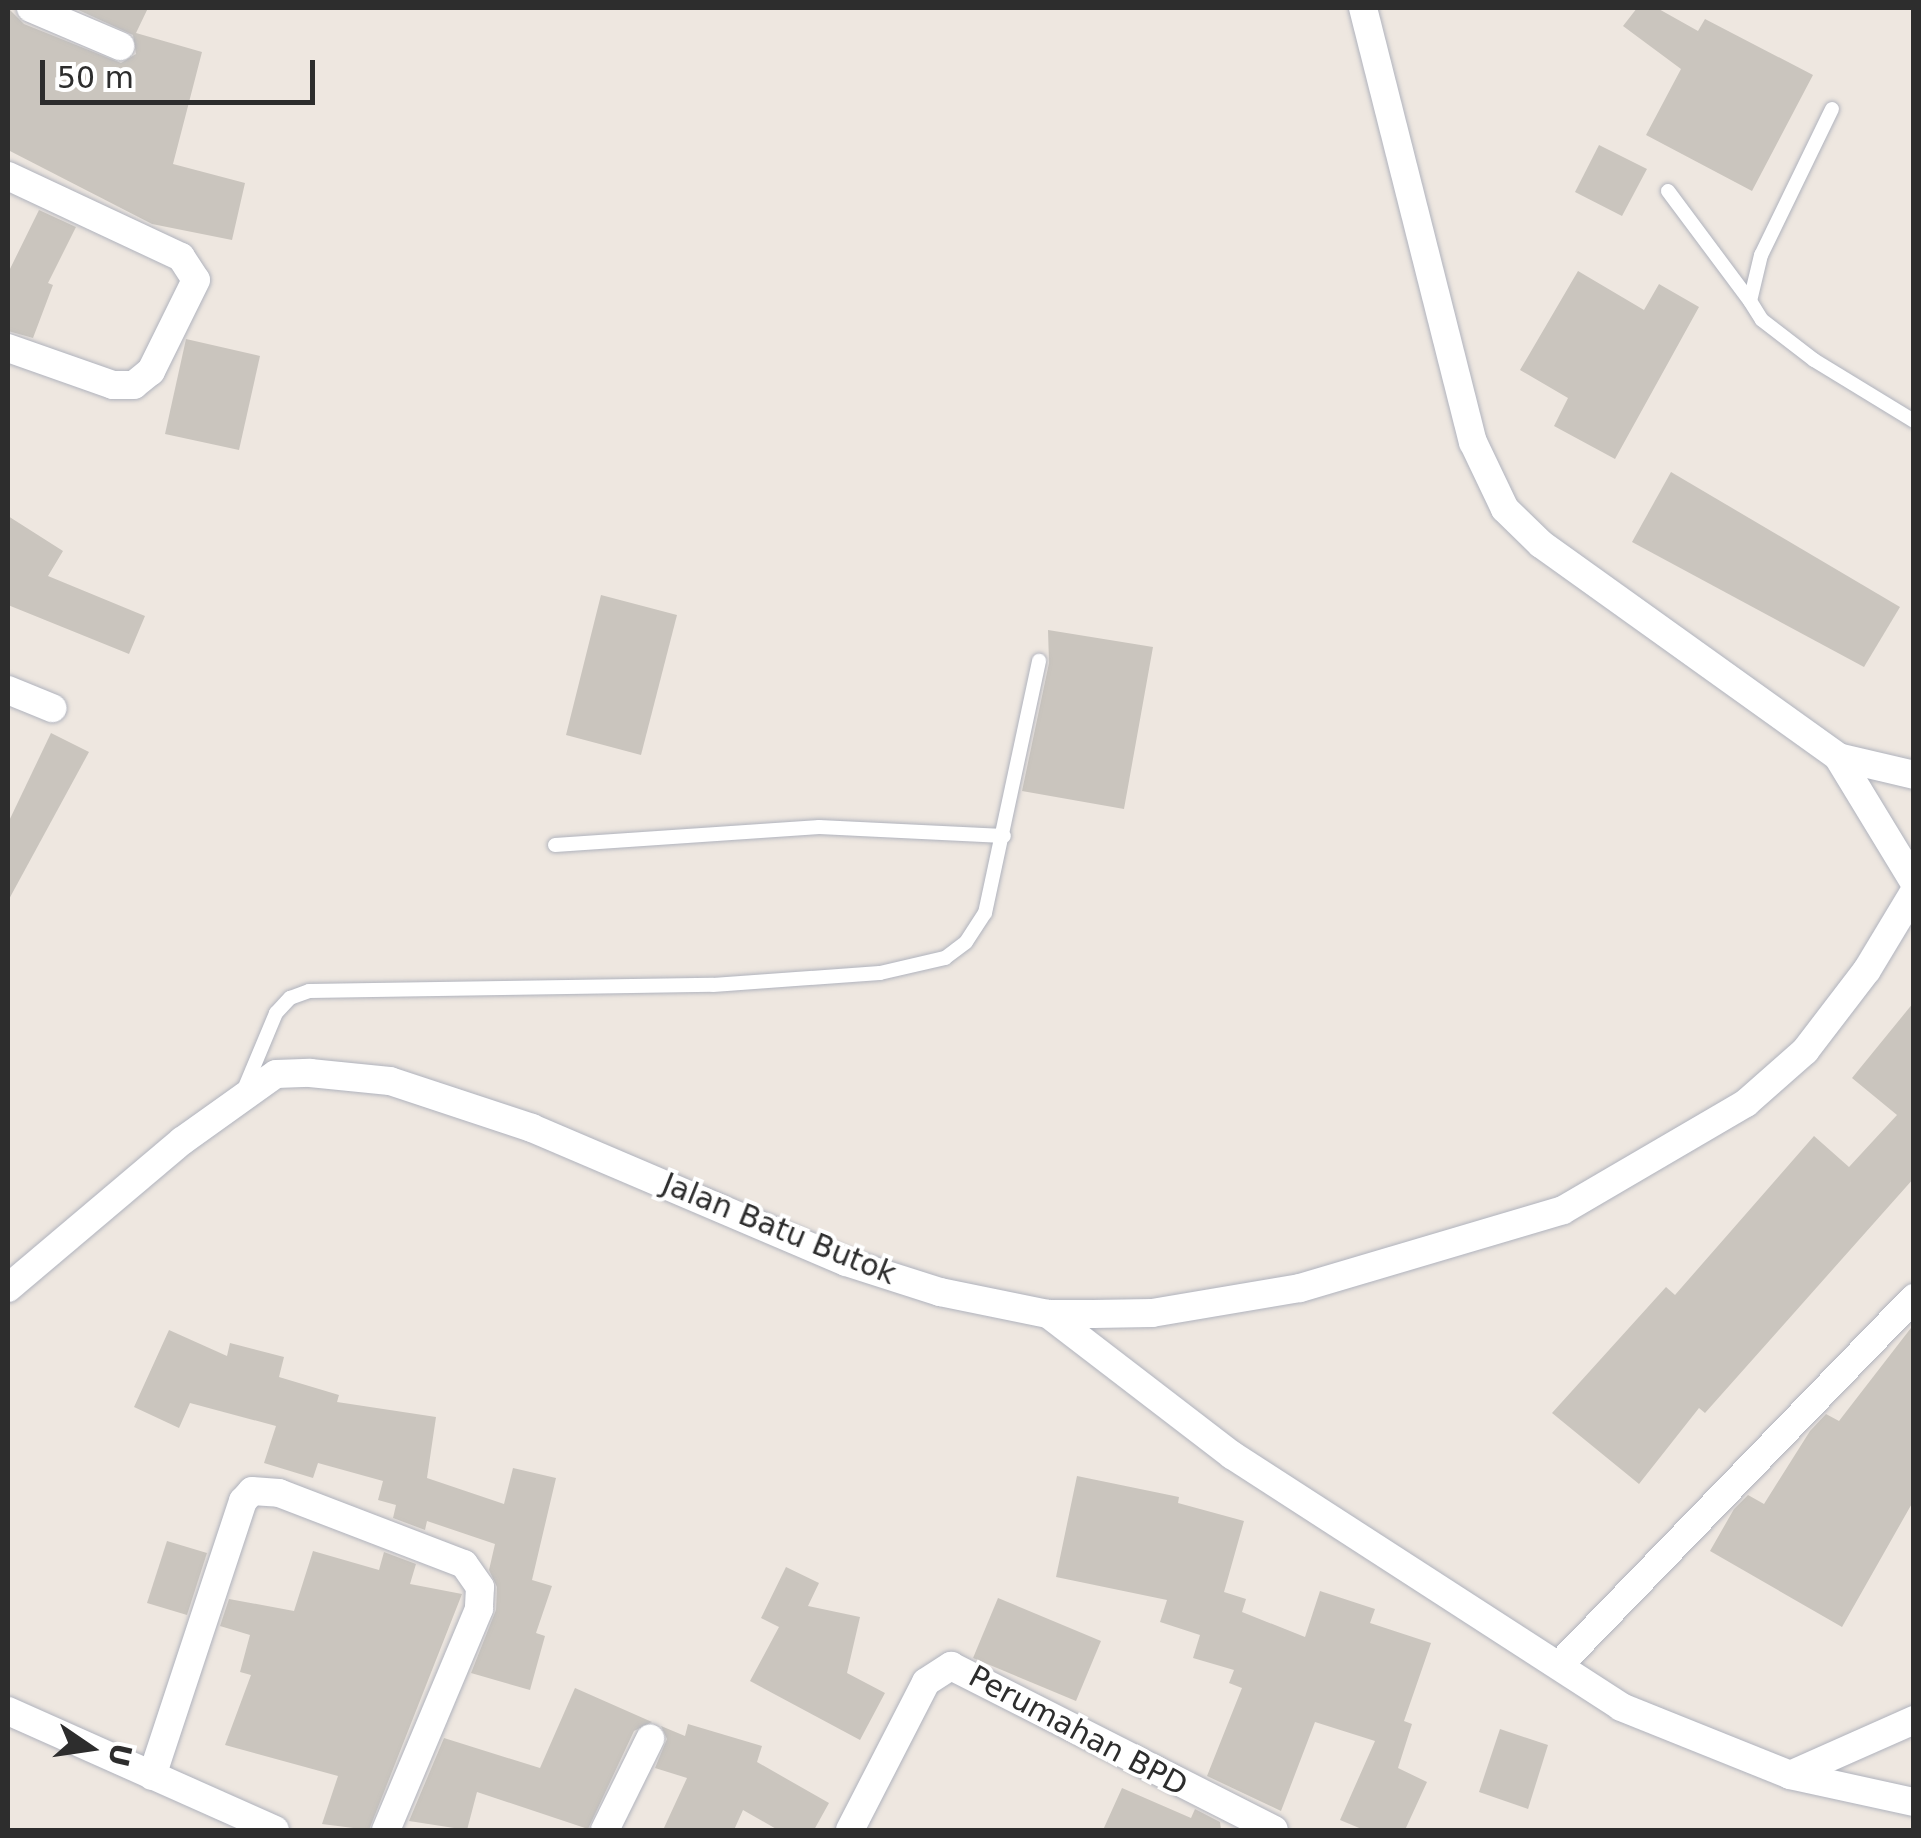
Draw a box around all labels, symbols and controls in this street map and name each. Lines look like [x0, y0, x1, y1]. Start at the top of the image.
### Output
scale bar [45, 40, 320, 102]
text: 50 m [57, 60, 134, 95]
street label: Jalan Batu Butok [657, 1166, 901, 1292]
street label: Perumahan BPD [963, 1658, 1193, 1804]
north arrow [40, 1698, 140, 1798]
text: U [101, 1740, 138, 1770]

